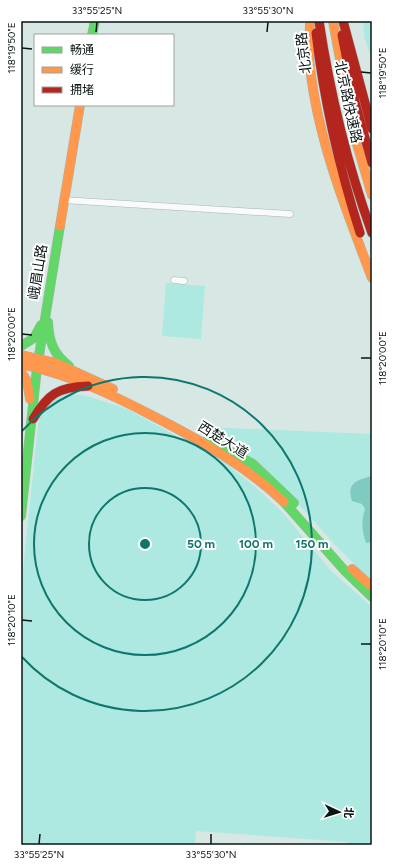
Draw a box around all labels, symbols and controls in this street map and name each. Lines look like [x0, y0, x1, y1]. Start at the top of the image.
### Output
text: 33°55'25"N [72, 4, 122, 17]
text: 33°55'30"N [243, 4, 293, 17]
text: 118°19'50"E [5, 22, 18, 74]
street label: 北京路 [293, 31, 315, 75]
legend [34, 34, 174, 106]
text: 畅通 [70, 43, 94, 57]
text: 118°19'50"E [376, 47, 389, 99]
street label: 北京路快速路 [331, 59, 365, 145]
text: 缓行 [70, 63, 94, 77]
text: 拥堵 [70, 83, 94, 97]
street label: 峨眉山路 [25, 243, 51, 301]
text: 118°20'00"E [5, 307, 18, 361]
text: 118°20'00"E [376, 331, 389, 385]
street label: 西楚大道 [195, 418, 251, 462]
centre of rings [138, 537, 152, 551]
text: 50 m [187, 537, 215, 551]
text: 100 m [239, 537, 273, 551]
text: 150 m [295, 537, 329, 551]
text: 118°20'10"E [5, 594, 18, 646]
text: 118°20'10"E [376, 618, 389, 670]
north arrow [319, 792, 359, 832]
text: 北 [342, 807, 355, 819]
text: 33°55'25"N [14, 848, 64, 861]
text: 33°55'30"N [186, 848, 236, 861]

